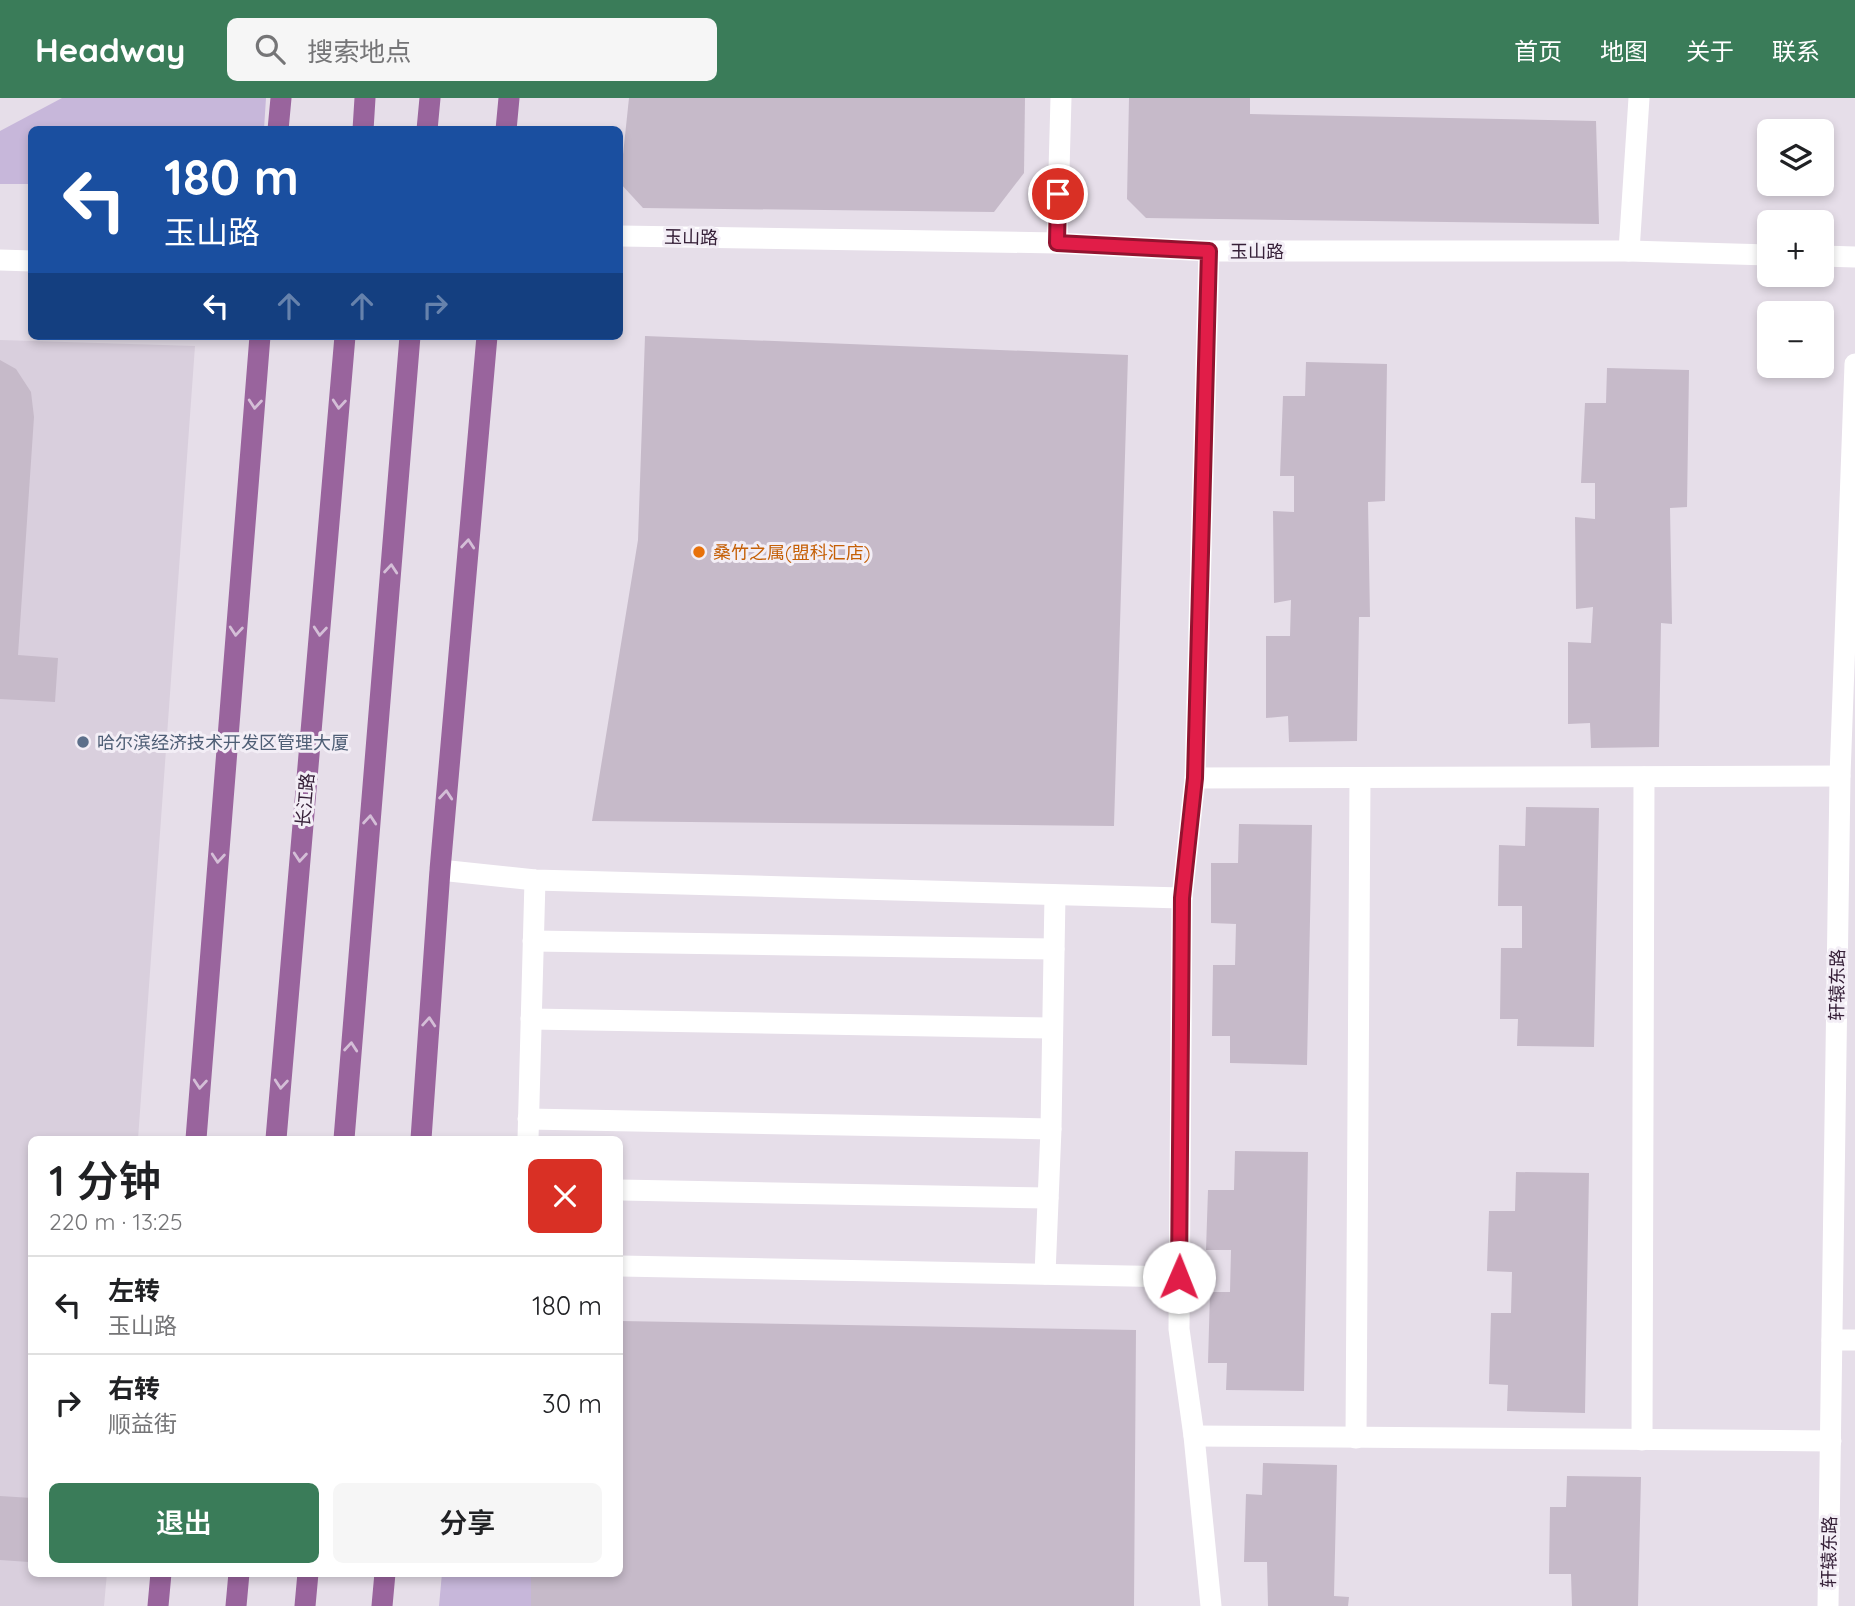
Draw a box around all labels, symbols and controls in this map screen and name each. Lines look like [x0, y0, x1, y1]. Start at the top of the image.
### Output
search box [227, 18, 717, 81]
text: Headway [35, 29, 185, 70]
icon: search [251, 30, 289, 68]
text: 搜索地点 [307, 35, 411, 68]
text: 首页 [1514, 36, 1562, 66]
text: 地图 [1600, 36, 1648, 66]
text: 关于 [1686, 36, 1734, 66]
text: 联系 [1772, 36, 1820, 66]
map controls [1757, 119, 1834, 378]
button: layers [1757, 119, 1834, 196]
text: 180 m [164, 146, 299, 207]
icon: left [49, 154, 140, 245]
pin [1028, 164, 1088, 224]
icon: arrive [1039, 175, 1077, 213]
button: + [1757, 210, 1834, 287]
text: 玉山路 [164, 212, 260, 252]
street label: 玉山路 [664, 225, 718, 249]
street label: 玉山路 [1230, 240, 1284, 263]
icon: left [197, 287, 235, 325]
icon: ahead [270, 287, 308, 325]
icon: ahead [343, 287, 381, 325]
icon: right [416, 287, 454, 325]
button: − [1757, 301, 1834, 378]
one-way arrow [248, 399, 263, 410]
one-way arrow [332, 399, 347, 410]
one-way arrow [461, 539, 476, 550]
place label: 桑竹之属(盟科汇店) [713, 541, 870, 564]
marker: 桑竹之属(盟科汇店) [691, 544, 707, 560]
one-way arrow [383, 563, 398, 574]
one-way arrow [313, 625, 328, 636]
one-way arrow [229, 626, 244, 637]
place label: 哈尔滨经济技术开发区管理大厦 [97, 731, 349, 754]
marker: 哈尔滨经济技术开发区管理大厦 [75, 734, 91, 750]
street label: 长江路 [291, 772, 319, 828]
one-way arrow [438, 790, 453, 801]
one-way arrow [362, 814, 377, 825]
one-way arrow [211, 852, 226, 863]
one-way arrow [293, 852, 308, 863]
street label: 轩辕东路 [1825, 949, 1849, 1021]
one-way arrow [421, 1017, 436, 1028]
one-way arrow [343, 1041, 358, 1052]
one-way arrow [193, 1079, 208, 1090]
one-way arrow [274, 1079, 289, 1090]
text: 1 分钟 [49, 1154, 161, 1207]
button: close [528, 1159, 602, 1233]
text: 220 m · 13:25 [49, 1207, 183, 1236]
position arrow [1142, 1240, 1216, 1314]
text: 左转 [108, 1274, 160, 1307]
icon: left [49, 1286, 87, 1324]
text: 180 m [532, 1289, 602, 1322]
text: 玉山路 [108, 1311, 177, 1340]
text: 右转 [108, 1372, 160, 1405]
icon: right [49, 1384, 87, 1422]
text: 30 m [542, 1387, 602, 1420]
text: 顺益街 [108, 1409, 177, 1438]
button: 退出 [49, 1483, 319, 1563]
button: 分享 [333, 1483, 602, 1563]
street label: 轩辕东路 [1817, 1516, 1841, 1588]

